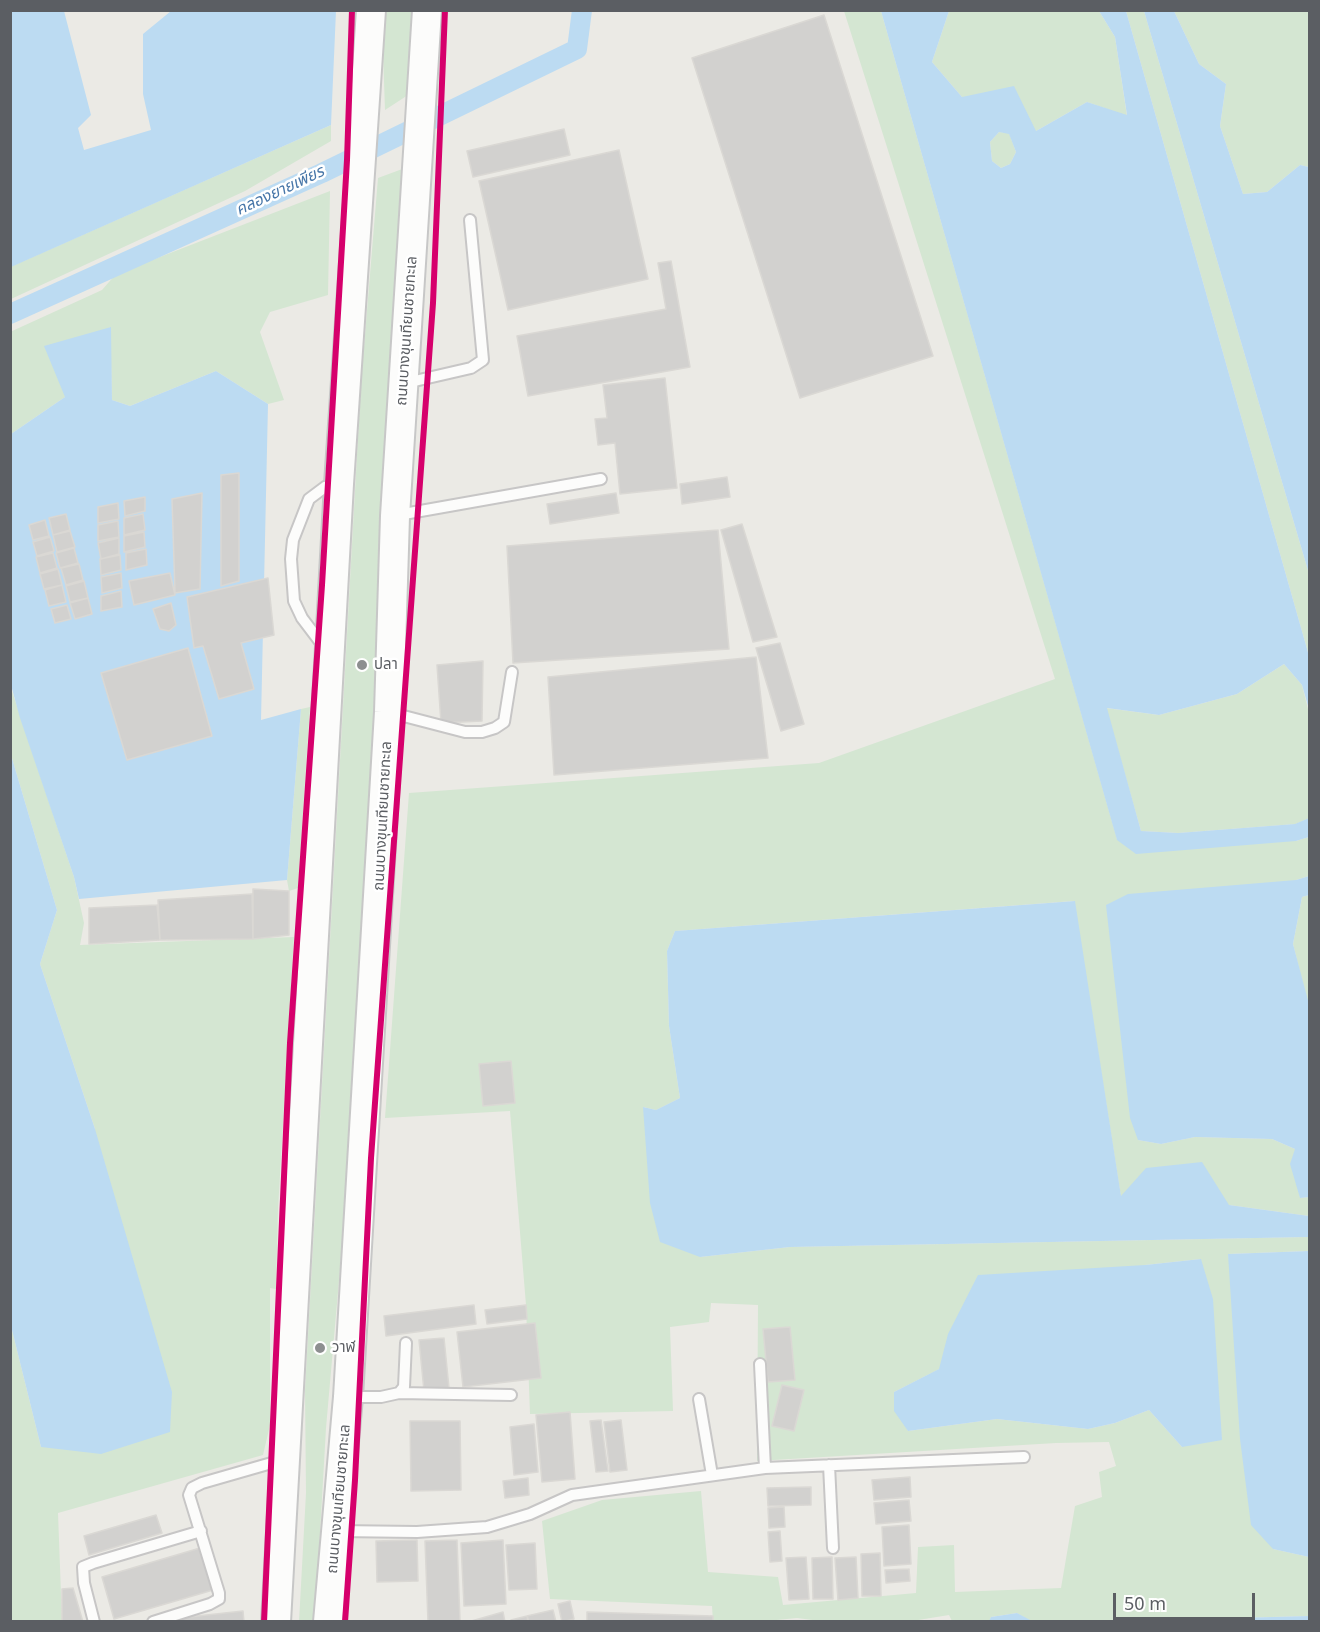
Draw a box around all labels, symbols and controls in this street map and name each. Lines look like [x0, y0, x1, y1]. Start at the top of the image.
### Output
water label: คลองยายเพียร [233, 162, 327, 220]
street label: ถนนบางขุนเทียนชายทะเล [393, 256, 421, 406]
place label: ปลา [374, 656, 398, 674]
marker: ปลา [355, 658, 369, 672]
street label: ถนนบางขุนเทียนชายทะเล [370, 741, 396, 891]
place label: วาฬ [332, 1339, 355, 1357]
marker: วาฬ [313, 1341, 327, 1355]
street label: ถนนบางขุนเทียนชายทะเล [323, 1424, 355, 1574]
scale bar [1116, 1581, 1258, 1619]
text: 50 m [1124, 1591, 1166, 1615]

